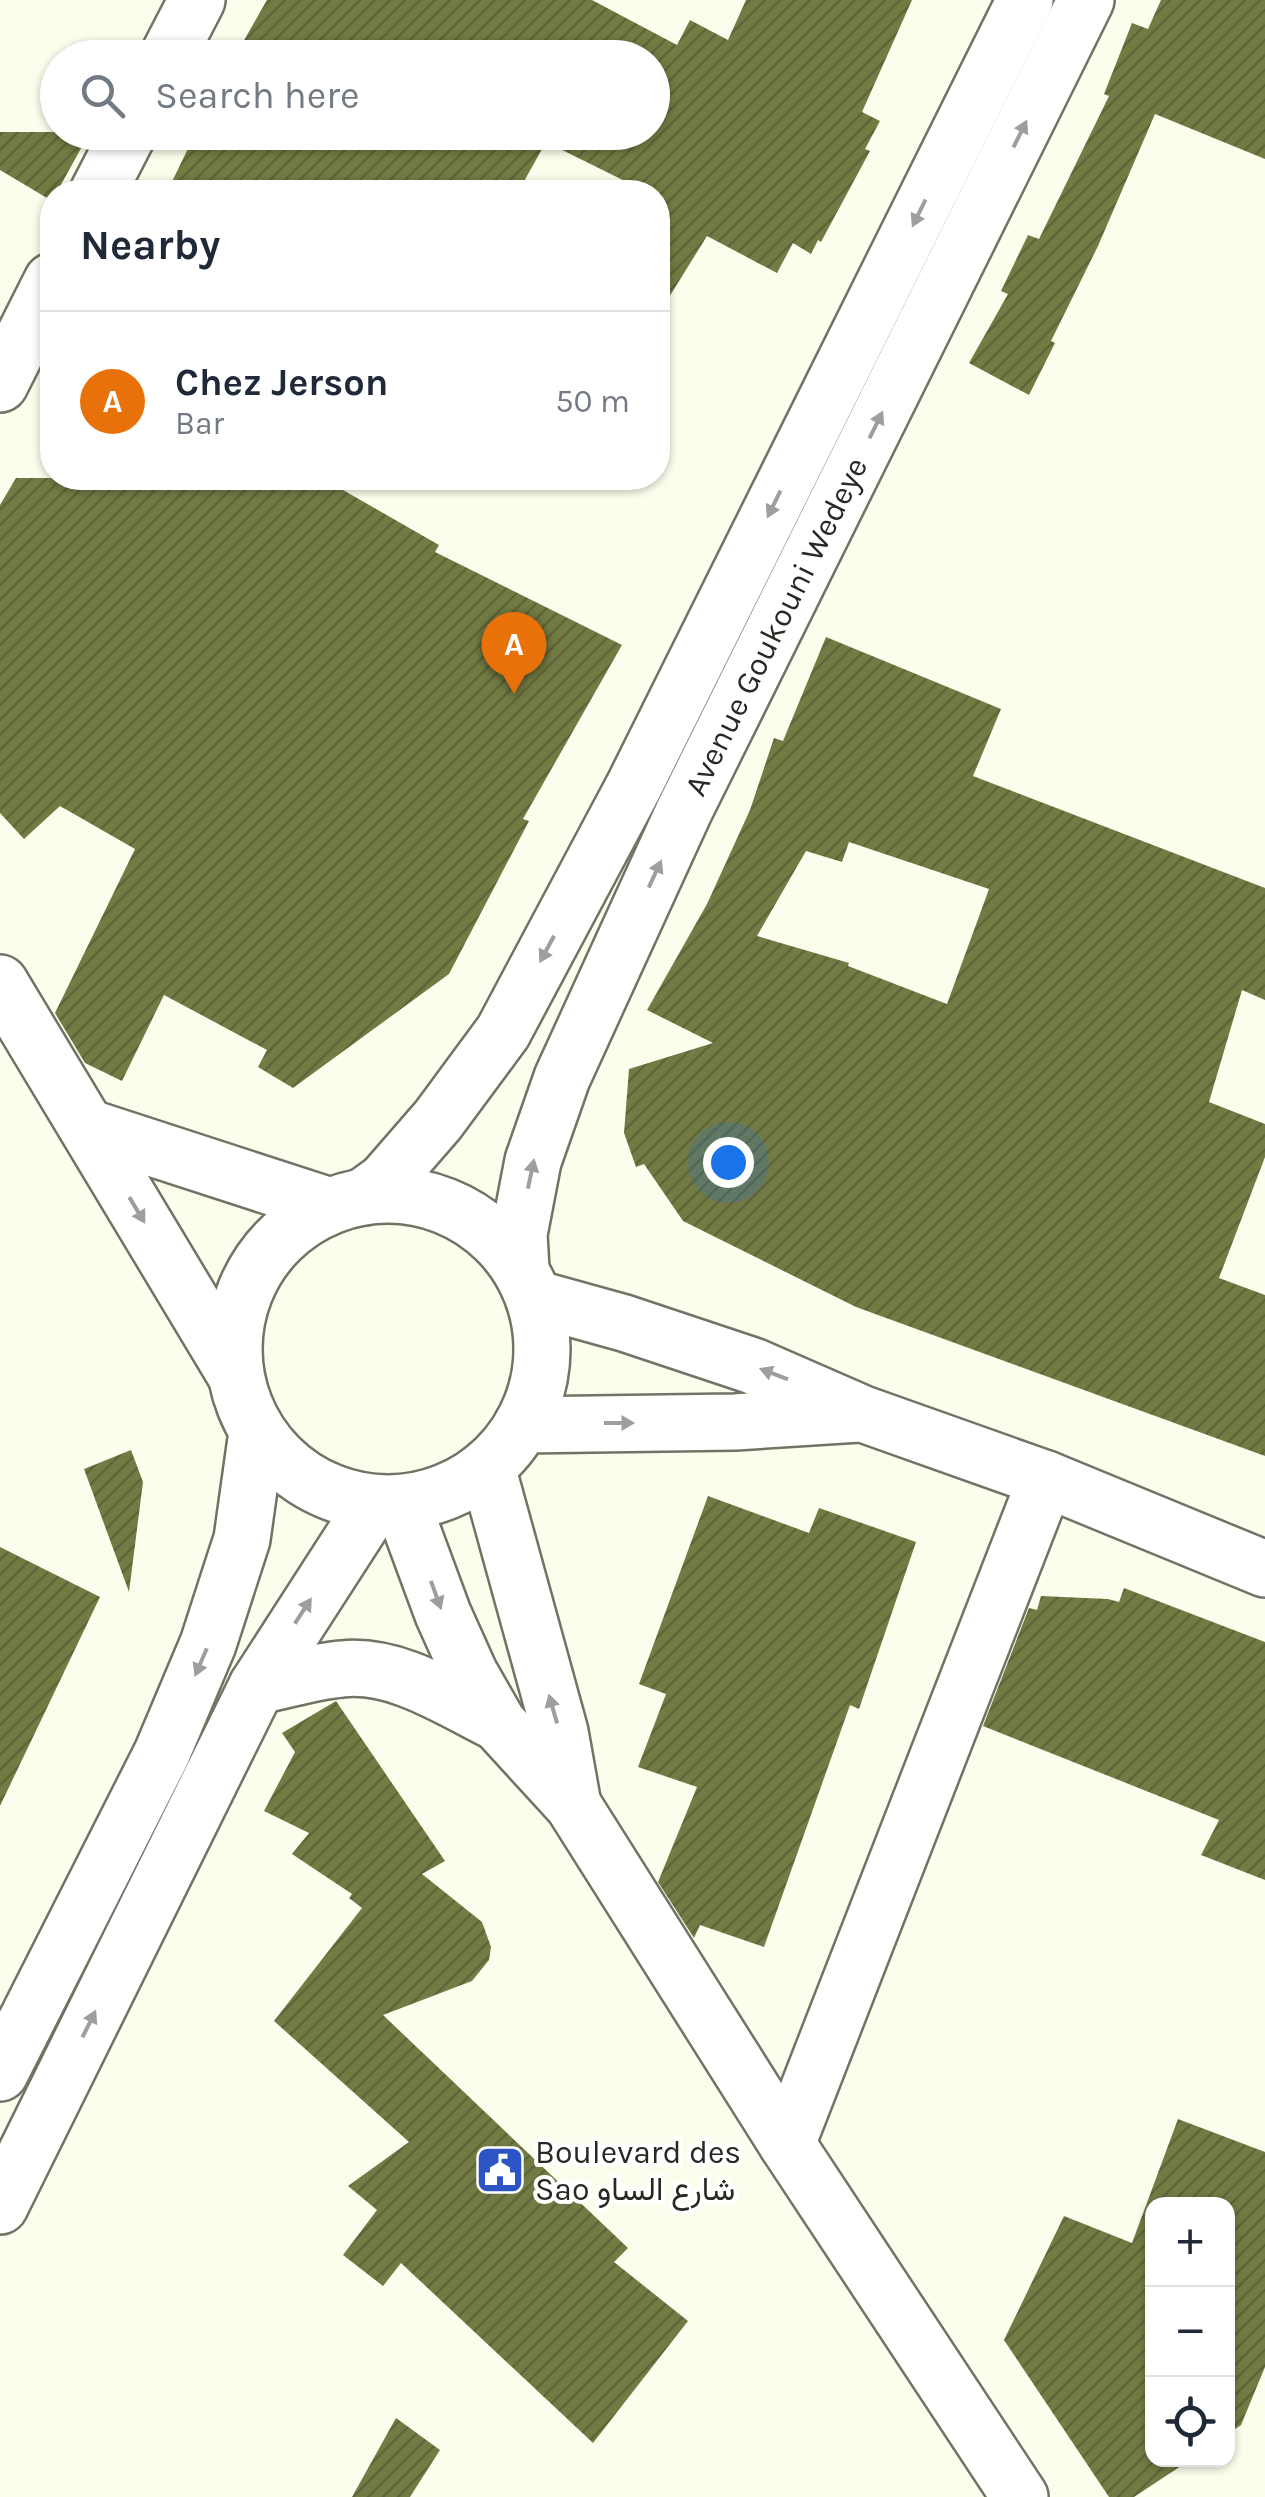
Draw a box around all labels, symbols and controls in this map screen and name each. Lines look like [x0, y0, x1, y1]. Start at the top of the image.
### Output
search box [40, 40, 670, 150]
icon: search [75, 68, 130, 123]
text: Search here [155, 73, 359, 118]
one-way arrow [1011, 120, 1028, 149]
one-way arrow [911, 198, 928, 227]
text: Nearby [80, 220, 220, 270]
text: Chez Jerson [175, 360, 388, 405]
text: A [102, 383, 123, 420]
text: 50 m [555, 383, 630, 420]
text: Bar [175, 405, 224, 442]
one-way arrow [867, 411, 884, 440]
street label: Avenue Goukouni Wedeye [677, 451, 875, 802]
one-way arrow [766, 489, 783, 518]
pin: A [482, 612, 546, 694]
one-way arrow [647, 859, 664, 888]
one-way arrow [539, 934, 556, 963]
your location [703, 1137, 754, 1188]
one-way arrow [524, 1158, 539, 1189]
one-way arrow [128, 1196, 145, 1224]
one-way arrow [758, 1366, 788, 1381]
one-way arrow [604, 1415, 636, 1431]
one-way arrow [429, 1580, 444, 1610]
one-way arrow [293, 1598, 311, 1625]
one-way arrow [193, 1647, 209, 1677]
one-way arrow [545, 1694, 560, 1724]
one-way arrow [81, 2009, 98, 2038]
place label: Boulevard des Sao شارع الساو [535, 2134, 741, 2211]
public building icon: Boulevard des Sao شارع الساو [474, 2144, 526, 2196]
map controls [1145, 2197, 1235, 2467]
button: + [1145, 2197, 1235, 2287]
button: − [1145, 2287, 1235, 2377]
button: locate [1145, 2377, 1235, 2467]

